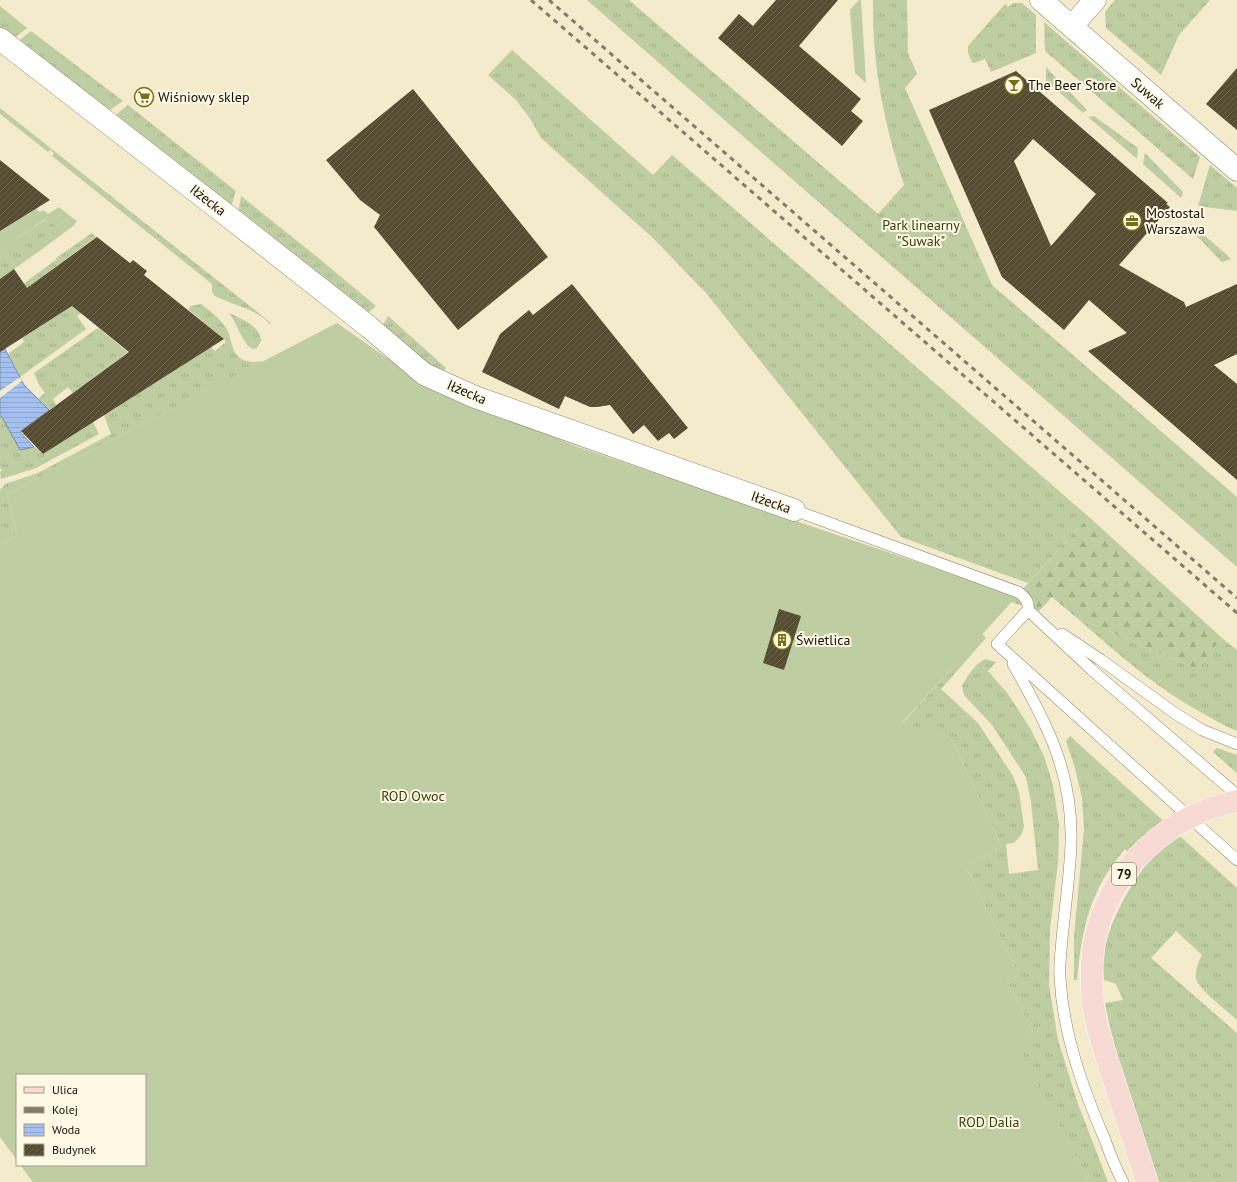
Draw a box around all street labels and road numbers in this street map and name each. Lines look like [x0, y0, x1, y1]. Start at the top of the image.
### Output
street label: Suwak [1127, 73, 1169, 113]
street label: Iłżecka [186, 180, 230, 220]
street label: Iłżecka [445, 376, 489, 408]
street label: Iłżecka [749, 487, 793, 517]
road number: 79 [1112, 863, 1136, 885]

